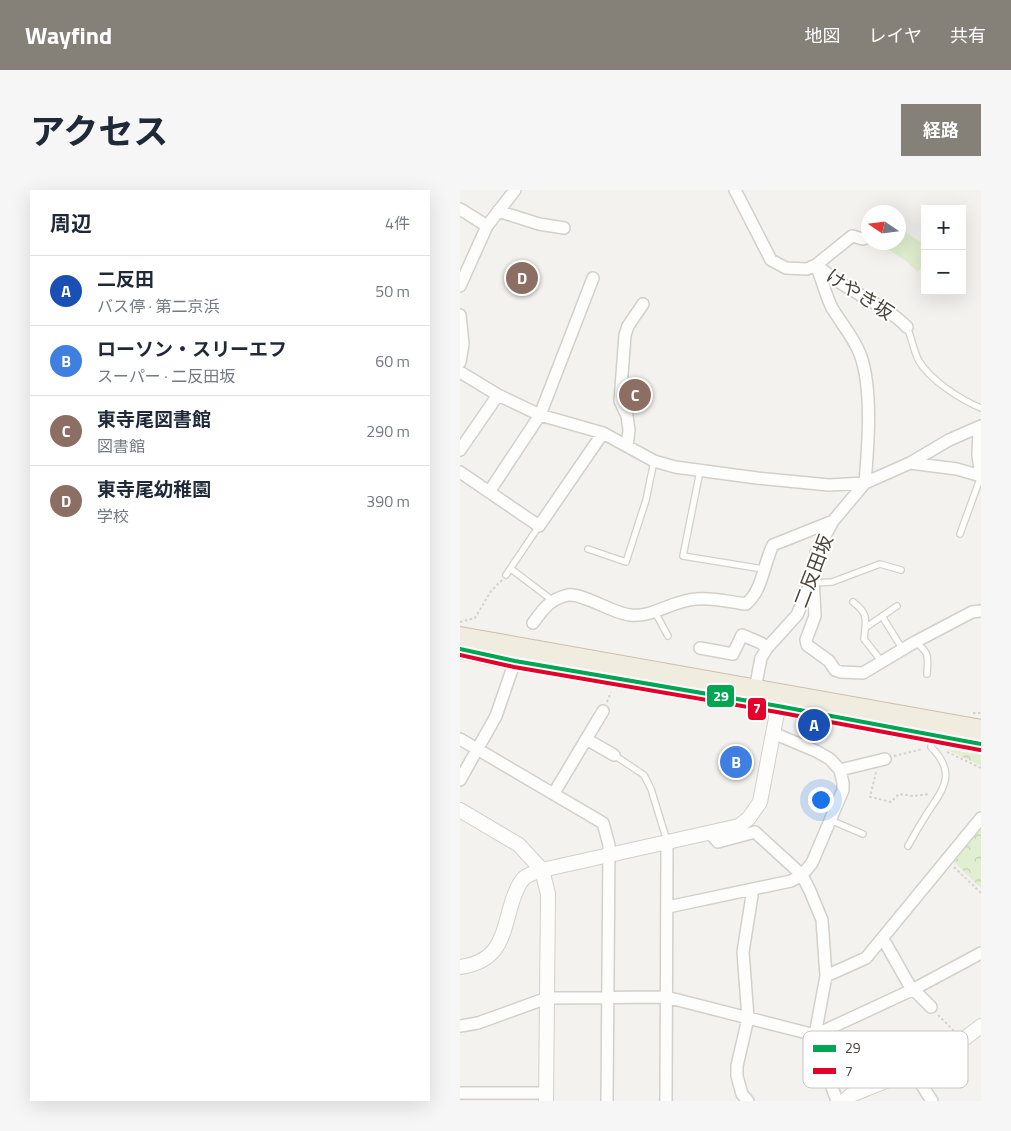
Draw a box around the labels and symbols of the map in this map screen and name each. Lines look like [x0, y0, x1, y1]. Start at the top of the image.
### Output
north arrow [861, 205, 906, 250]
pin: D [506, 259, 538, 297]
street label: けやき坂 [820, 261, 900, 326]
pin: C [619, 376, 651, 414]
street label: 二反田坂 [785, 530, 840, 612]
line badge: 29 [706, 684, 735, 708]
text: 29 [713, 685, 729, 706]
line badge: 7 [747, 697, 767, 721]
text: 7 [753, 697, 761, 718]
pin: A [798, 706, 830, 744]
pin: B [720, 743, 752, 781]
your location [808, 787, 834, 813]
legend [803, 1031, 968, 1088]
text: 29 [845, 1037, 861, 1058]
text: 7 [845, 1060, 853, 1081]

